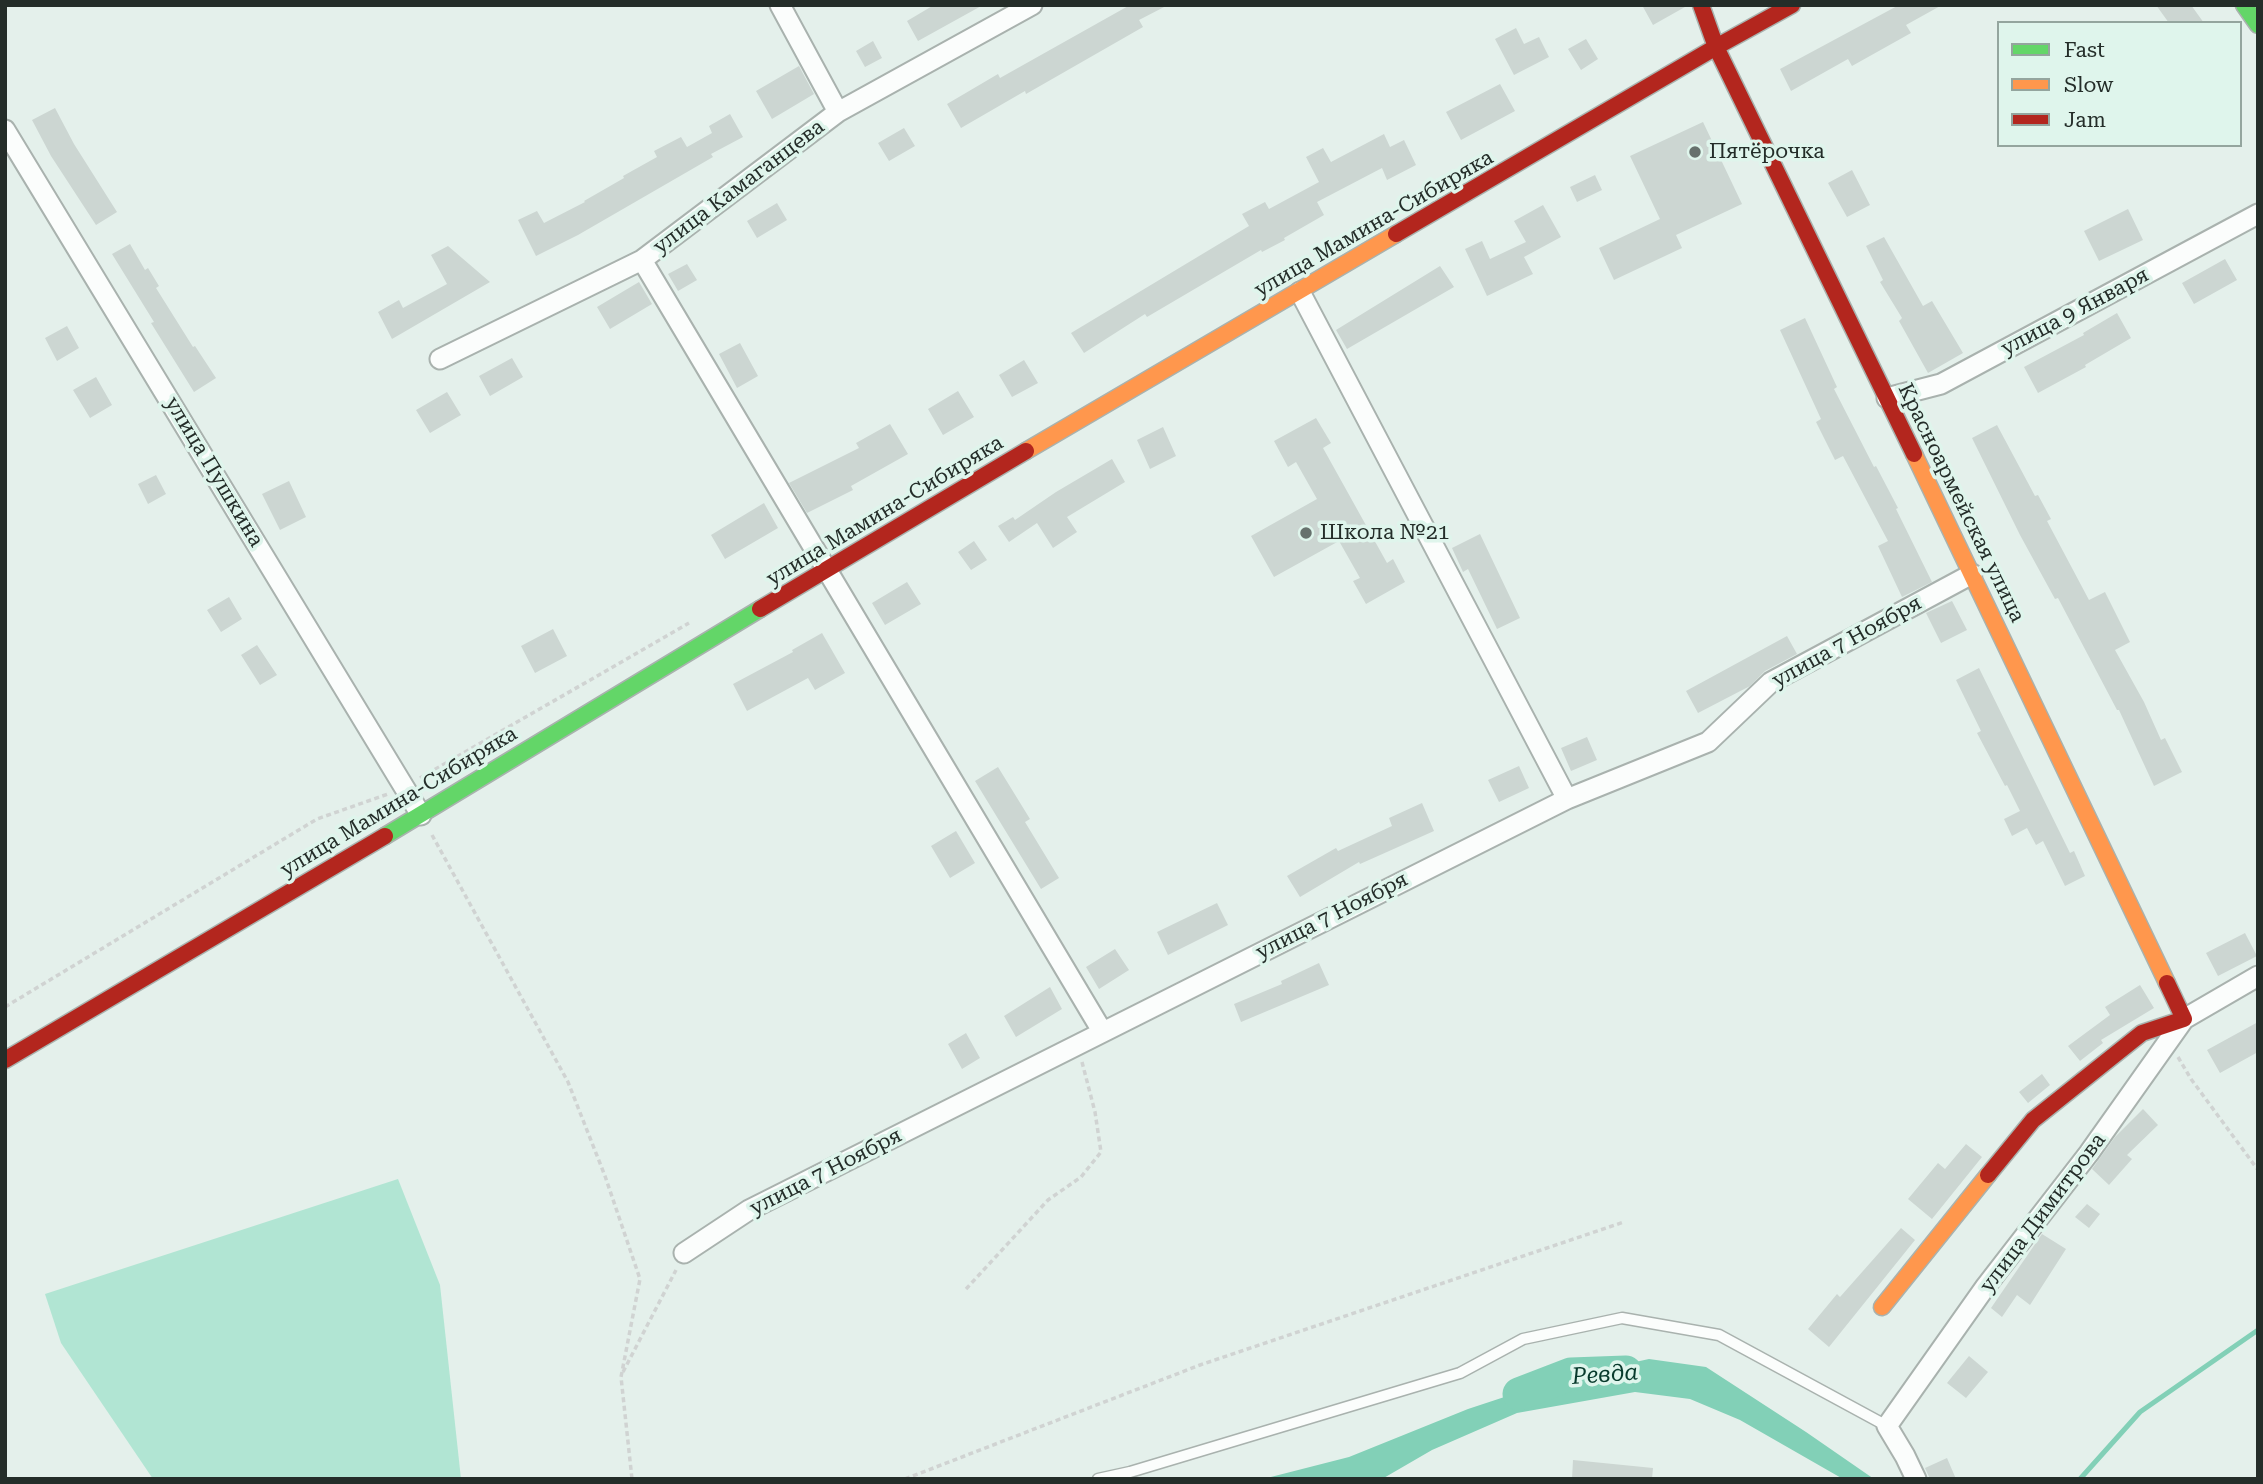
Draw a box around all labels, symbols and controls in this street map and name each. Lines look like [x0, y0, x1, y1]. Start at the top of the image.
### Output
legend [1997, 21, 2242, 147]
text: Fast [2064, 38, 2105, 62]
text: Slow [2064, 73, 2113, 97]
text: Jam [2064, 108, 2106, 132]
street label: улица Камаганцева [648, 114, 830, 260]
place label: Пятёрочка [1709, 139, 1825, 165]
marker: Пятёрочка [1687, 144, 1703, 160]
street label: улица Мамина-Сибиряка [1250, 145, 1498, 303]
street label: улица 9 Января [1997, 262, 2153, 362]
street label: Красноармейская улица [1892, 379, 2030, 627]
street label: улица Пушкина [159, 392, 269, 552]
street label: улица Мамина-Сибиряка [762, 430, 1008, 592]
place label: Школа №21 [1320, 520, 1450, 546]
marker: Школа №21 [1298, 525, 1314, 541]
street label: улица 7 Ноября [1768, 590, 1926, 694]
street label: улица Мамина-Сибиряка [276, 721, 522, 883]
street label: улица 7 Ноября [1252, 867, 1412, 965]
street label: улица 7 Ноября [746, 1123, 906, 1221]
street label: улица Димитрова [1975, 1128, 2111, 1298]
water label: Ревда [1571, 1359, 1639, 1391]

